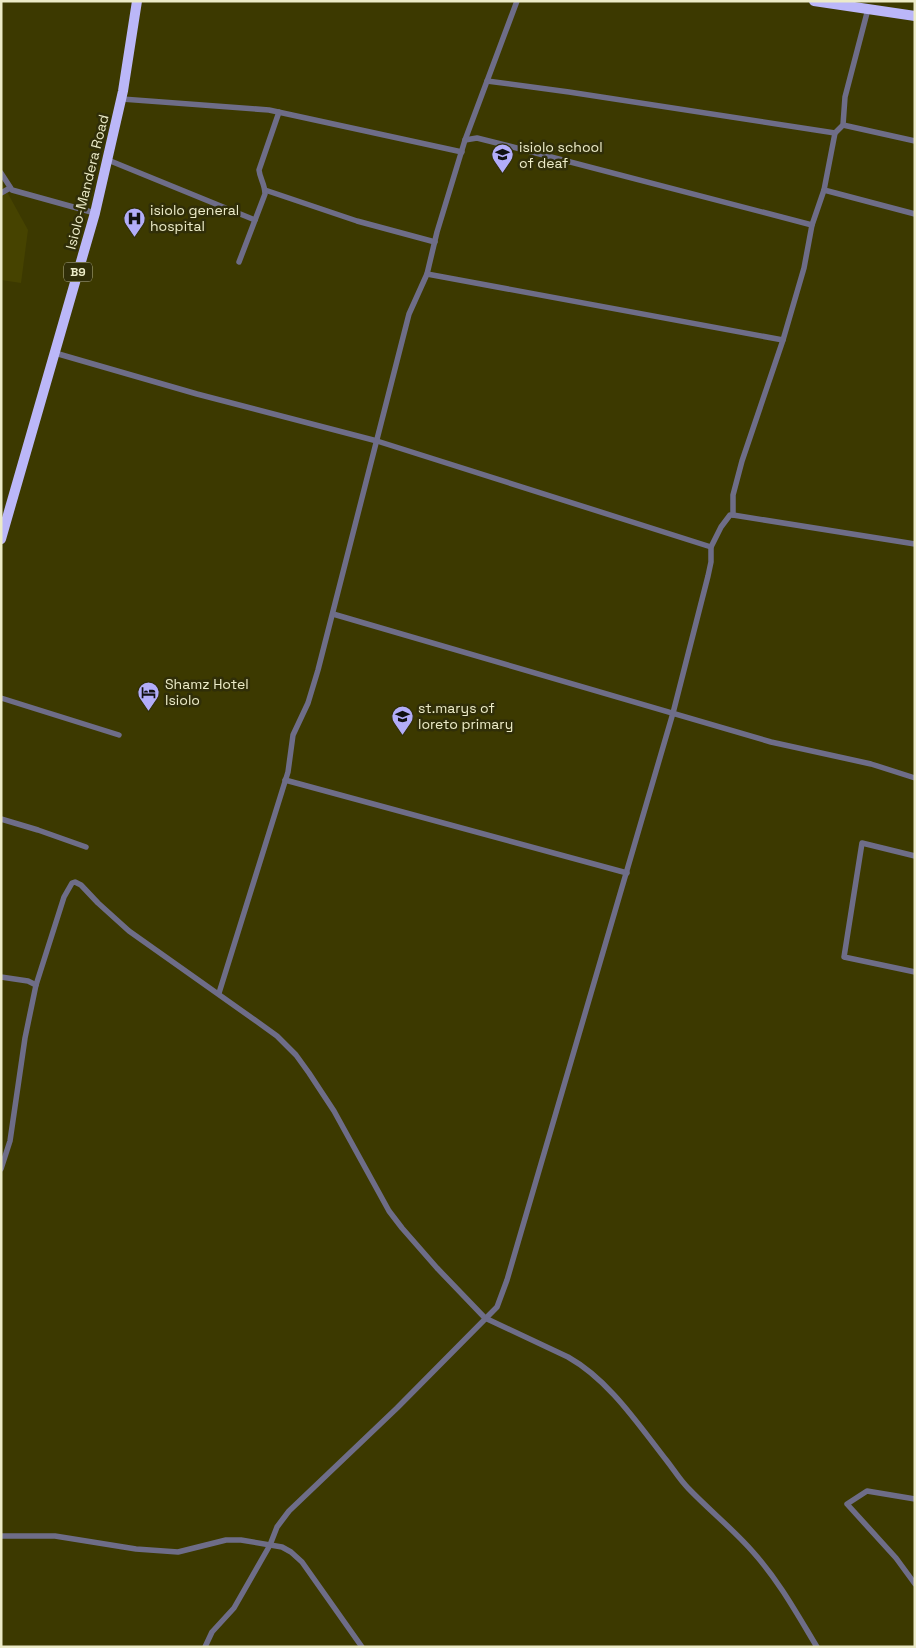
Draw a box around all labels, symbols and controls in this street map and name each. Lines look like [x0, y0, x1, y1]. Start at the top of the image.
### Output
street label: Isiolo-Mandera Road [62, 113, 112, 251]
place label: isiolo school of deaf [519, 138, 603, 172]
school or university icon: isiolo school of deaf [491, 143, 515, 174]
place label: isiolo general hospital [150, 201, 239, 235]
hospital icon: isiolo general hospital [122, 206, 146, 237]
road number: B9 [64, 262, 92, 282]
place label: Shamz Hotel Isiolo [165, 675, 249, 709]
hotel icon: Shamz Hotel Isiolo [137, 680, 161, 711]
place label: st.marys of loreto primary [418, 699, 513, 733]
school or university icon: st.marys of loreto primary [390, 704, 414, 735]

